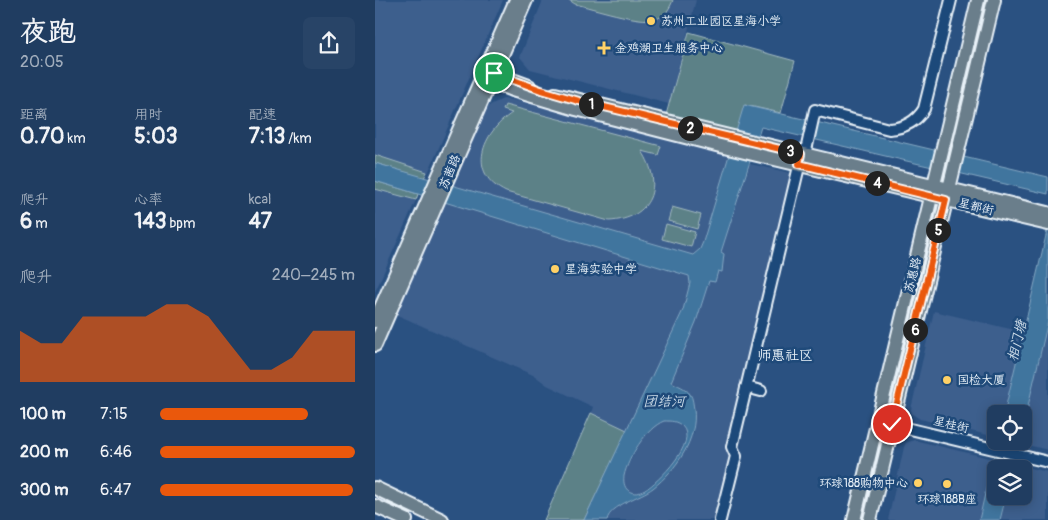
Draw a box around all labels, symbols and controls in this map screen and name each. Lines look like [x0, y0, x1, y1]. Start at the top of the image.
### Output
place label: 苏州工业园区星海小学 [661, 14, 781, 29]
text: 夜跑 [20, 15, 76, 50]
marker: 苏州工业园区星海小学 [645, 15, 657, 27]
button: share [303, 17, 355, 69]
marker: 金鸡湖卫生服务中心 [597, 41, 611, 55]
place label: 金鸡湖卫生服务中心 [615, 41, 723, 56]
text: 20:05 [20, 52, 64, 72]
pin [473, 52, 515, 94]
icon: arrive [480, 59, 508, 87]
pin: 1 [579, 92, 603, 116]
text: 1 [589, 96, 594, 113]
text: 距离 [20, 106, 48, 123]
text: 用时 [134, 106, 162, 123]
text: 配速 [249, 106, 277, 123]
pin: 2 [677, 116, 703, 140]
text: 2 [687, 120, 694, 137]
text: 0.70 [20, 123, 64, 150]
text: 5:03 [134, 123, 177, 150]
text: 7:13 [249, 123, 285, 150]
text: km [64, 130, 86, 147]
text: /km [285, 130, 312, 147]
pin: 3 [777, 138, 803, 164]
text: 3 [787, 143, 794, 160]
street label: 苏茜路 [436, 152, 464, 192]
pin: 4 [865, 170, 889, 196]
text: 4 [873, 175, 882, 192]
text: 爬升 [20, 191, 48, 208]
text: 心率 [134, 191, 162, 208]
text: kcal [249, 191, 271, 208]
street label: 星都街 [957, 195, 995, 219]
text: 6 [20, 208, 32, 235]
text: 143 [134, 208, 166, 235]
text: 47 [249, 208, 272, 235]
text: m [32, 215, 48, 232]
text: bpm [166, 215, 195, 232]
pin: 5 [925, 218, 951, 242]
text: 5 [935, 222, 942, 239]
street label: 苏惠路 [901, 256, 925, 294]
place label: 星海实验中学 [565, 262, 637, 277]
marker: 星海实验中学 [549, 263, 561, 275]
text: 240–245 m [272, 265, 355, 285]
text: 爬升 [20, 267, 52, 287]
water label: 相门塘 [1004, 317, 1031, 363]
pin: 6 [903, 318, 927, 342]
text: 6 [911, 322, 920, 339]
district label: 师惠社区 [757, 347, 813, 364]
place label: 国检大厦 [957, 373, 1005, 388]
marker: 国检大厦 [941, 374, 953, 386]
water label: 团结河 [643, 393, 687, 410]
pin [871, 403, 913, 445]
text: 100 m [20, 404, 66, 424]
text: 7:15 [100, 404, 128, 424]
map controls [987, 405, 1032, 505]
button: locate [987, 405, 1032, 450]
icon: check [878, 410, 906, 438]
street label: 星桂街 [932, 414, 970, 436]
text: 200 m [20, 442, 68, 462]
text: 6:46 [100, 442, 132, 462]
button: layers [987, 460, 1032, 505]
place label: 环球188购物中心 [819, 476, 908, 491]
marker: 环球188购物中心 [912, 477, 924, 489]
marker: 环球188B座 [941, 478, 953, 490]
text: 300 m [20, 480, 68, 500]
text: 6:47 [100, 480, 131, 500]
place label: 环球188B座 [917, 492, 977, 507]

